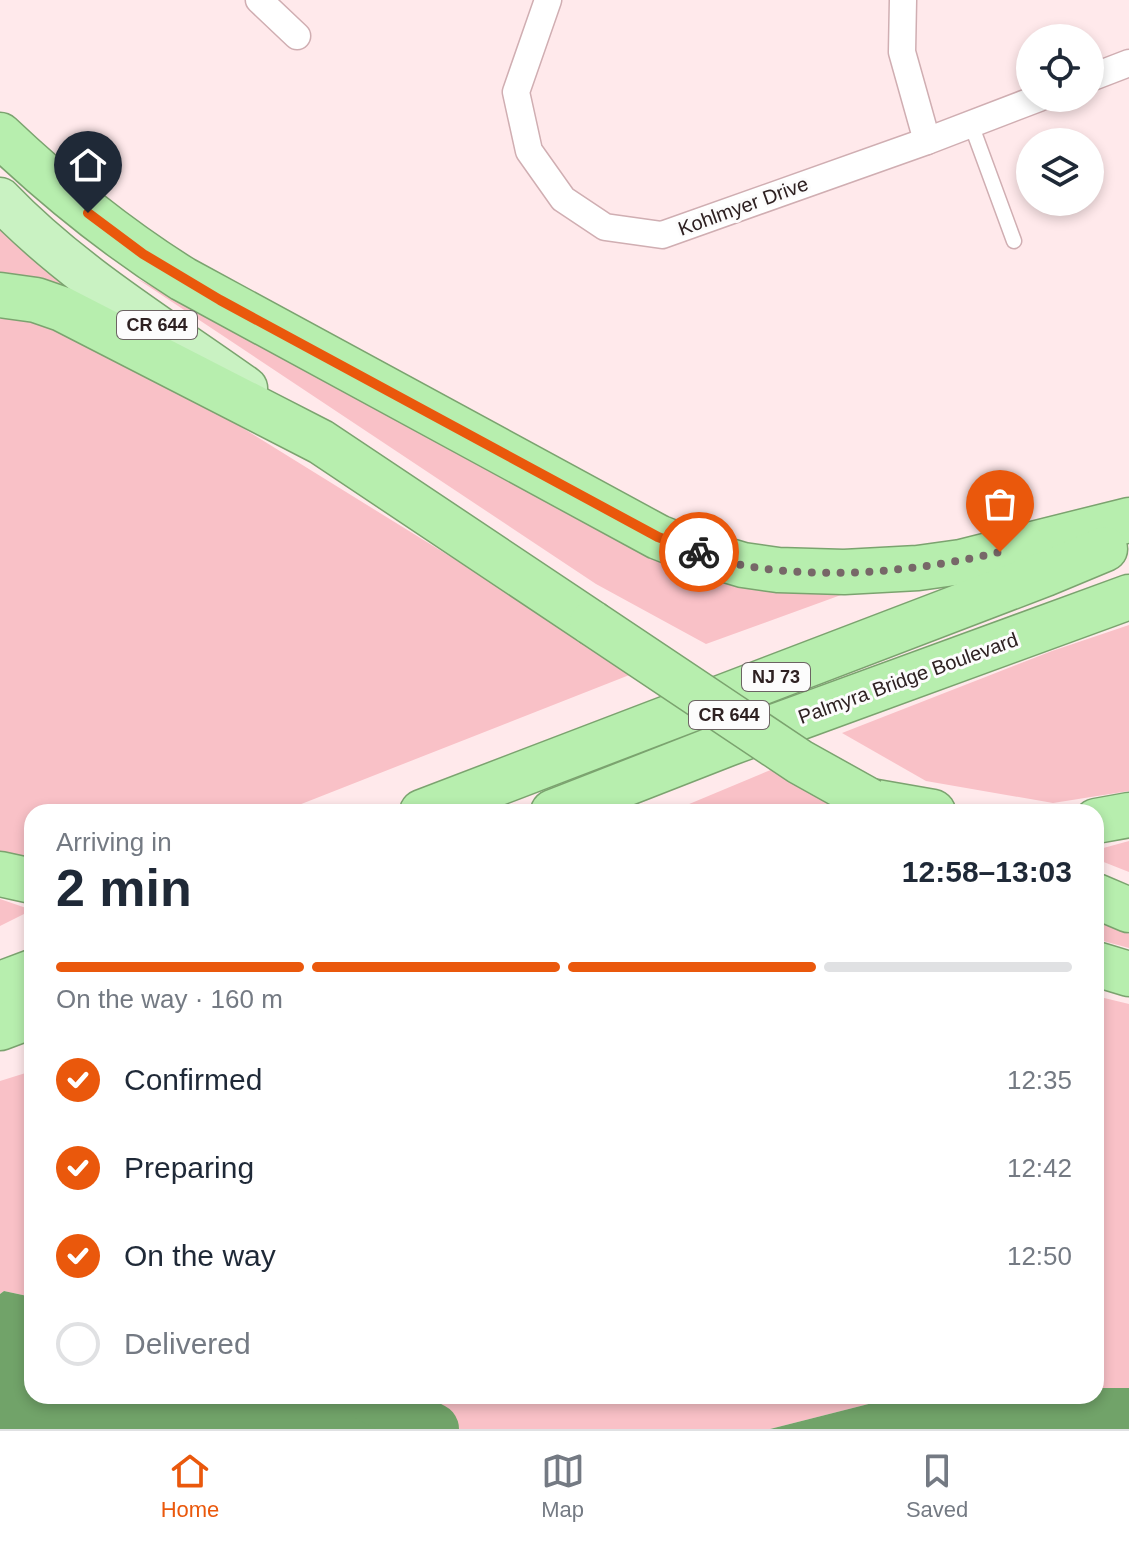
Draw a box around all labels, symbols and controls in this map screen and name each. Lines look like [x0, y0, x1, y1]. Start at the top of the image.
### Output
map controls [1016, 24, 1104, 216]
button: locate [1016, 24, 1104, 112]
button: layers [1016, 128, 1104, 216]
pin [54, 131, 122, 213]
icon: home [66, 143, 110, 187]
street label: Kohlmyer Drive [675, 172, 811, 240]
road number: CR 644 [117, 311, 197, 339]
pin [966, 470, 1034, 552]
icon: bag [978, 482, 1022, 526]
courier [659, 512, 739, 592]
icon: bike [677, 530, 721, 574]
street label: Palmyra Bridge Boulevard [795, 628, 1021, 728]
road number: NJ 73 [742, 663, 810, 691]
road number: CR 644 [689, 701, 769, 729]
text: Arriving in [56, 827, 172, 857]
text: 12:58–13:03 [902, 855, 1072, 888]
text: 2 min [56, 859, 192, 917]
text: On the way · 160 m [56, 984, 283, 1014]
icon: check [56, 1058, 100, 1102]
text: Confirmed [124, 1063, 262, 1096]
text: 12:35 [1007, 1065, 1072, 1095]
icon: check [56, 1146, 100, 1190]
text: Preparing [124, 1151, 254, 1184]
text: 12:42 [1007, 1153, 1072, 1183]
icon: check [56, 1234, 100, 1278]
text: On the way [124, 1239, 276, 1272]
text: 12:50 [1007, 1241, 1072, 1271]
text: Delivered [124, 1327, 251, 1360]
tab: Home [161, 1449, 219, 1523]
tab: Map [541, 1449, 585, 1523]
tab: Saved [906, 1449, 968, 1523]

